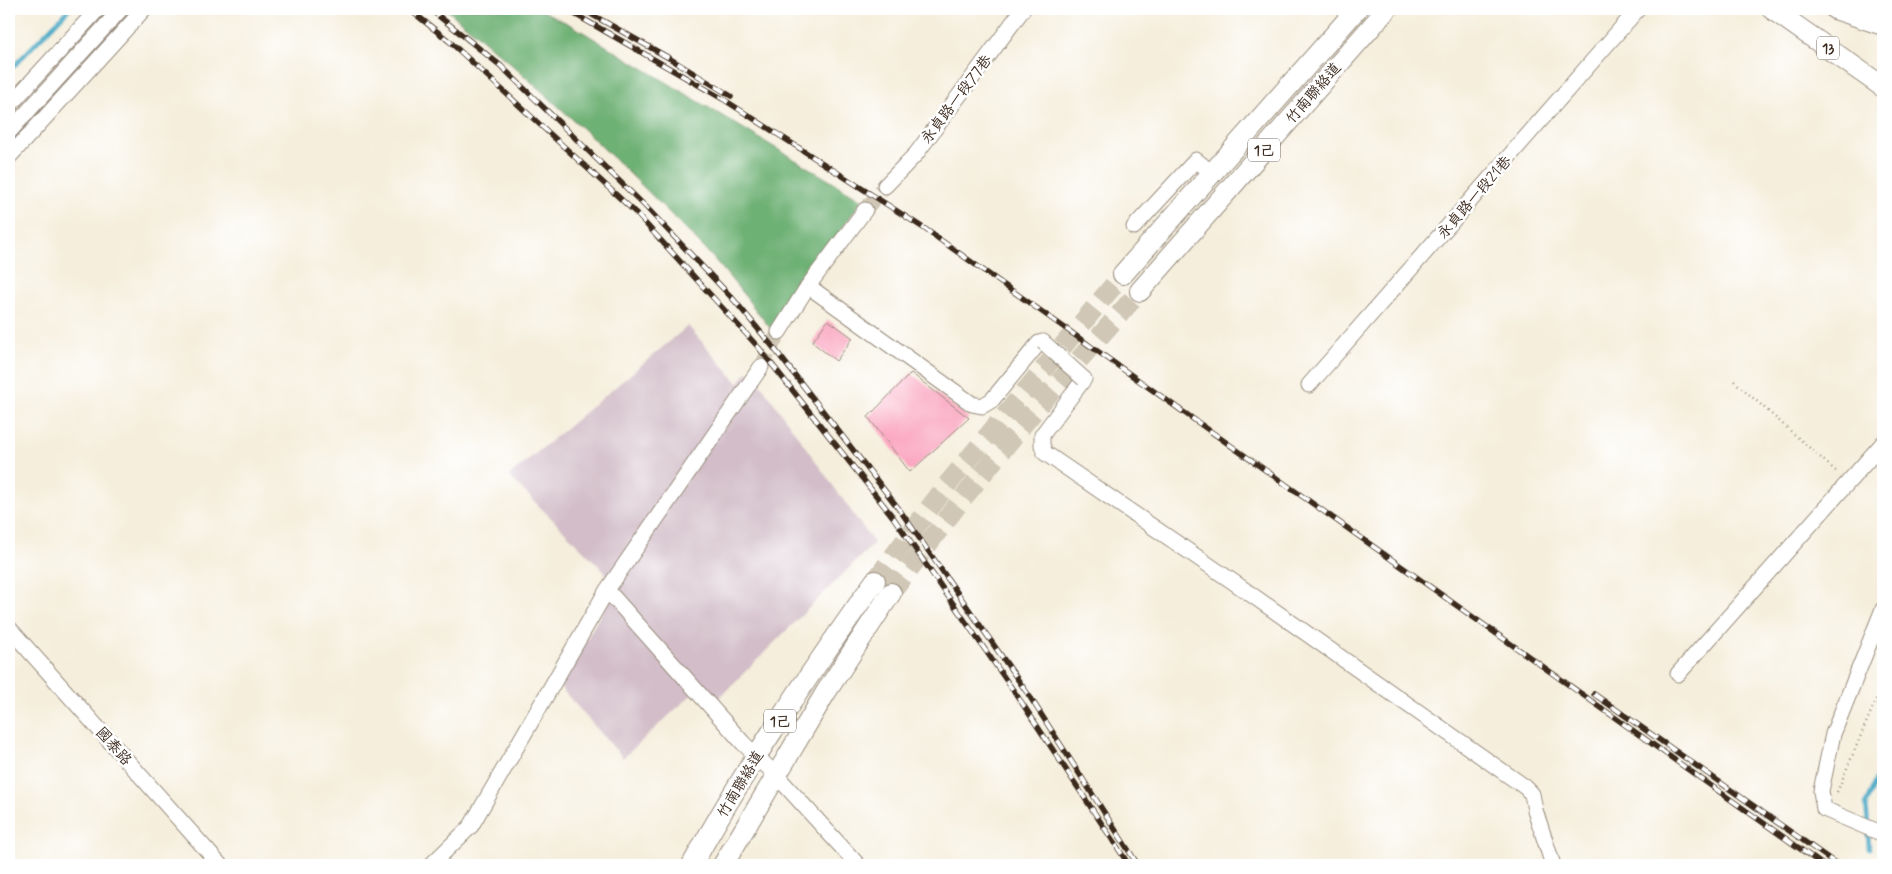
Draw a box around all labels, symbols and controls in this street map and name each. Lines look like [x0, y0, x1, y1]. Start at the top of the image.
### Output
road number: 13 [1817, 36, 1839, 59]
street label: 永貞路一段77巷 [917, 51, 997, 148]
street label: 竹南聯絡道 [1282, 59, 1346, 129]
road number: 1己 [1248, 138, 1280, 162]
street label: 永貞路一段21巷 [1433, 152, 1516, 243]
road number: 1己 [764, 709, 796, 732]
street label: 國泰路 [91, 723, 136, 770]
street label: 竹南聯絡道 [713, 747, 769, 822]

